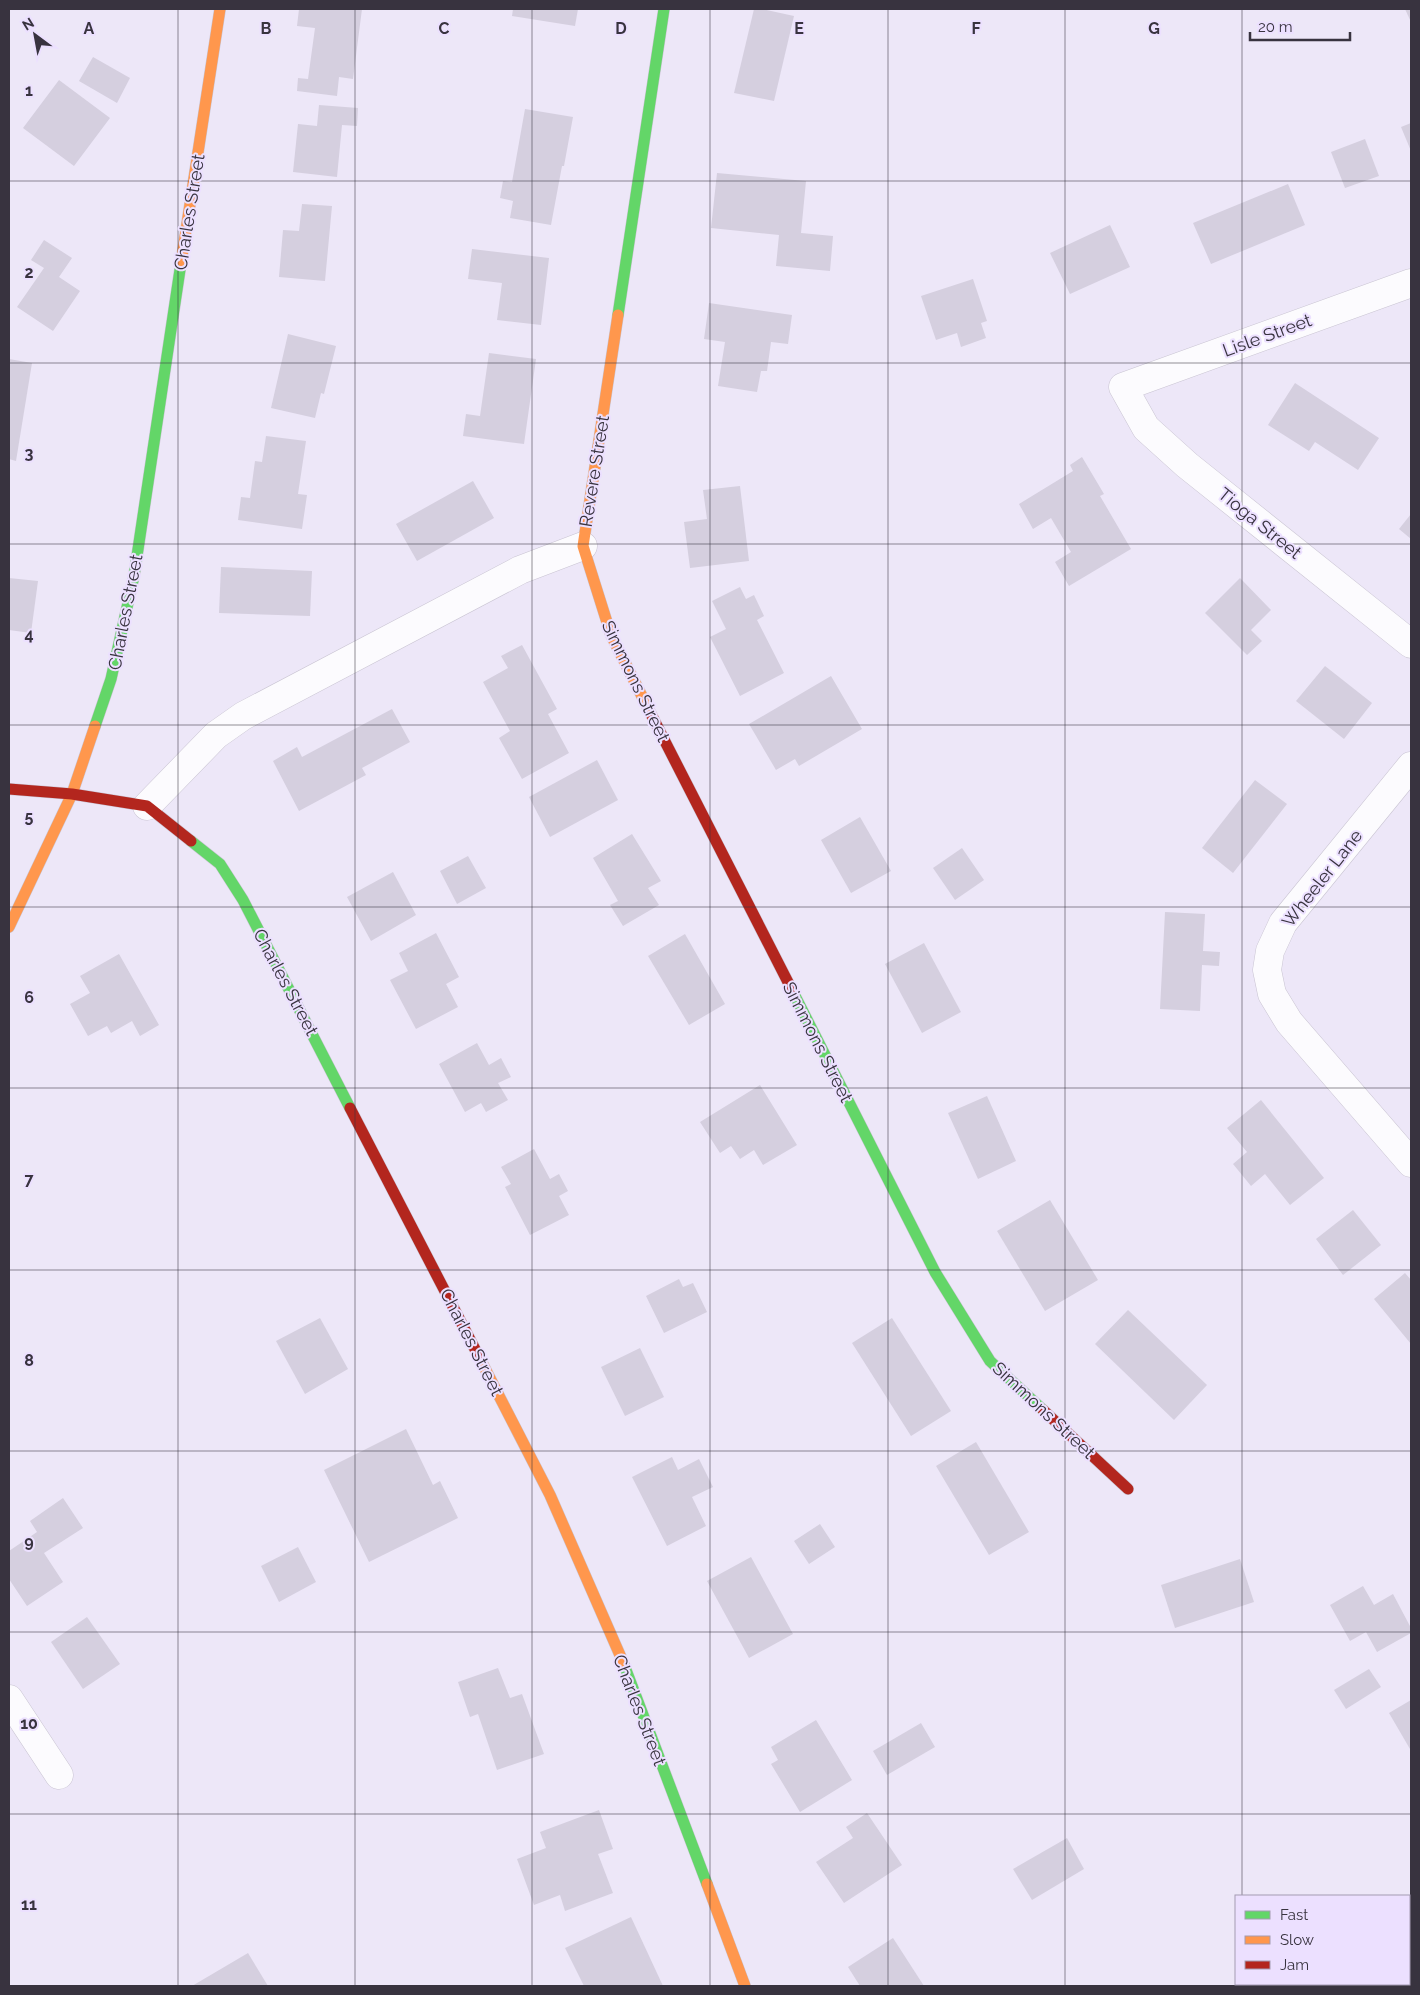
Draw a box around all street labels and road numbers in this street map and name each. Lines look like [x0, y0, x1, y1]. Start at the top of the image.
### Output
street label: Charles Street [169, 152, 209, 272]
street label: Lisle Street [1220, 309, 1314, 361]
street label: Revere Street [575, 414, 613, 528]
street label: Tioga Street [1214, 483, 1306, 563]
street label: Charles Street [103, 552, 147, 672]
street label: Simmons Street [598, 617, 674, 745]
street label: Wheeler Lane [1277, 825, 1367, 931]
street label: Charles Street [249, 925, 323, 1039]
street label: Simmons Street [779, 978, 857, 1106]
street label: Charles Street [436, 1285, 508, 1399]
street label: Simmons Street [988, 1357, 1100, 1463]
street label: Charles Street [609, 1651, 671, 1769]

